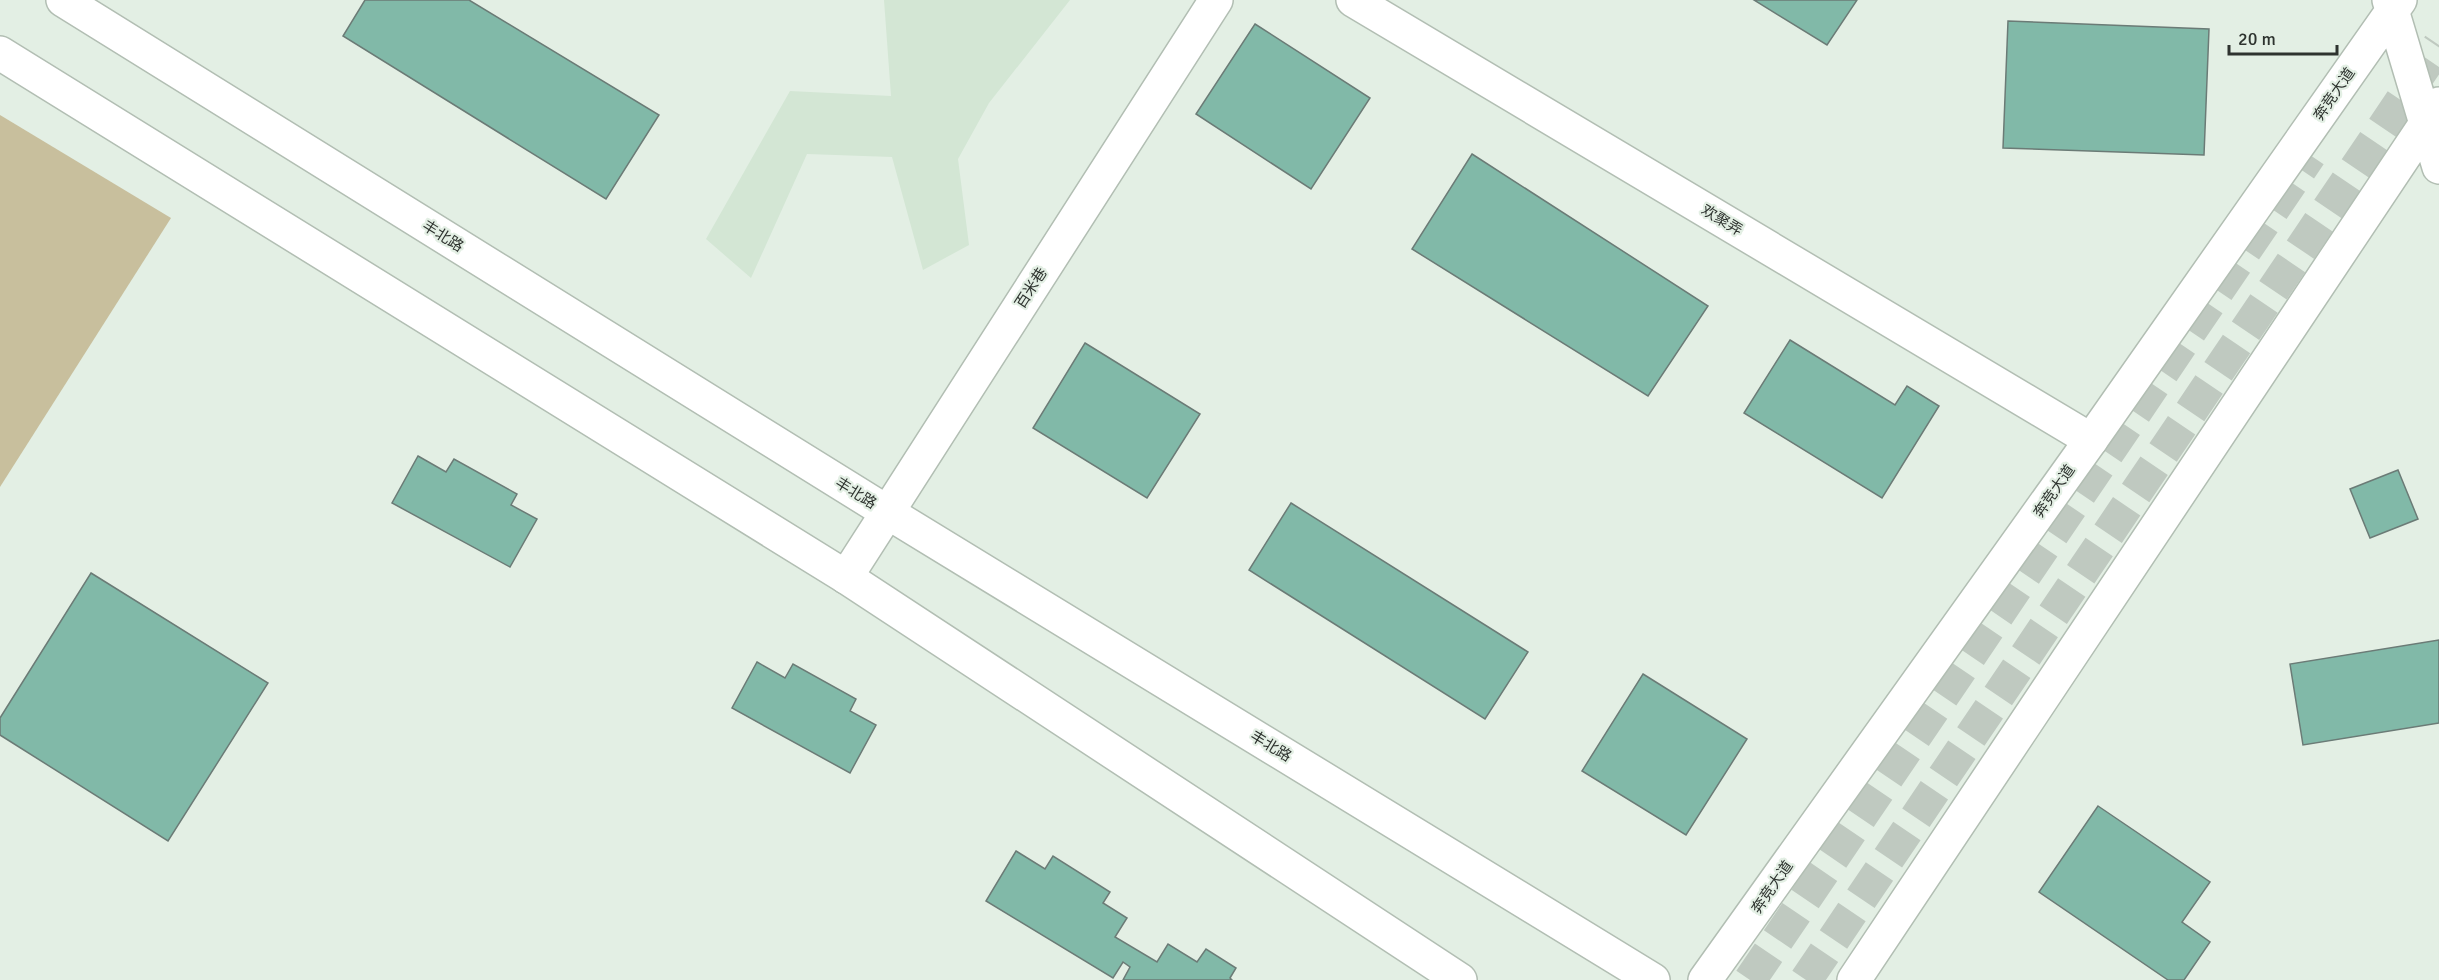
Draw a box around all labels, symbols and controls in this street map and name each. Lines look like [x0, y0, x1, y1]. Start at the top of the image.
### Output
scale bar [2229, 18, 2337, 56]
text: 20 m [2238, 28, 2276, 50]
street label: 奔竞大道 [2309, 64, 2359, 124]
street label: 欢聚弄 [1698, 201, 1746, 239]
street label: 丰北路 [419, 216, 467, 256]
street label: 百米巷 [1011, 264, 1051, 312]
street label: 奔竞大道 [2029, 461, 2079, 521]
street label: 丰北路 [832, 473, 880, 513]
street label: 丰北路 [1247, 727, 1295, 765]
street label: 奔竞大道 [1747, 857, 1797, 917]

